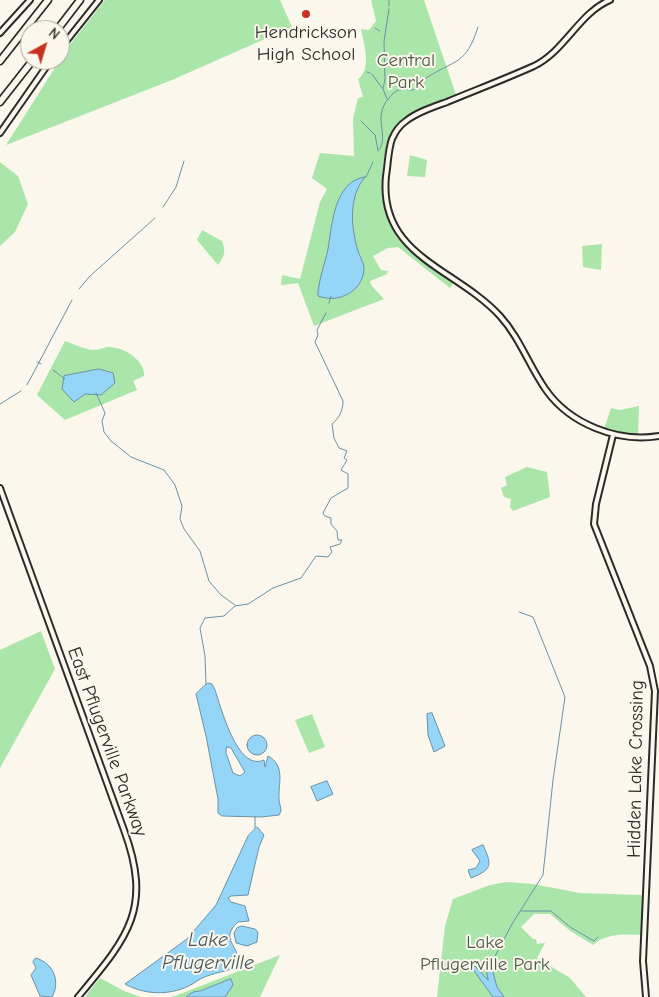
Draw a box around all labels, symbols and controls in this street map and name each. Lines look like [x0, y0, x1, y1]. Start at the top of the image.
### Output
marker: Hendrickson High School [300, 8, 312, 20]
north arrow [20, 20, 70, 70]
place label: Hendrickson High School [255, 22, 357, 66]
text: N [45, 24, 63, 43]
park label: Central Park [377, 50, 435, 94]
street label: East Pflugerville Parkway [62, 644, 152, 840]
street label: Hidden Lake Crossing [623, 680, 649, 858]
water label: Lake Pflugerville [162, 928, 254, 975]
park label: Lake Pflugerville Park [420, 932, 550, 976]

